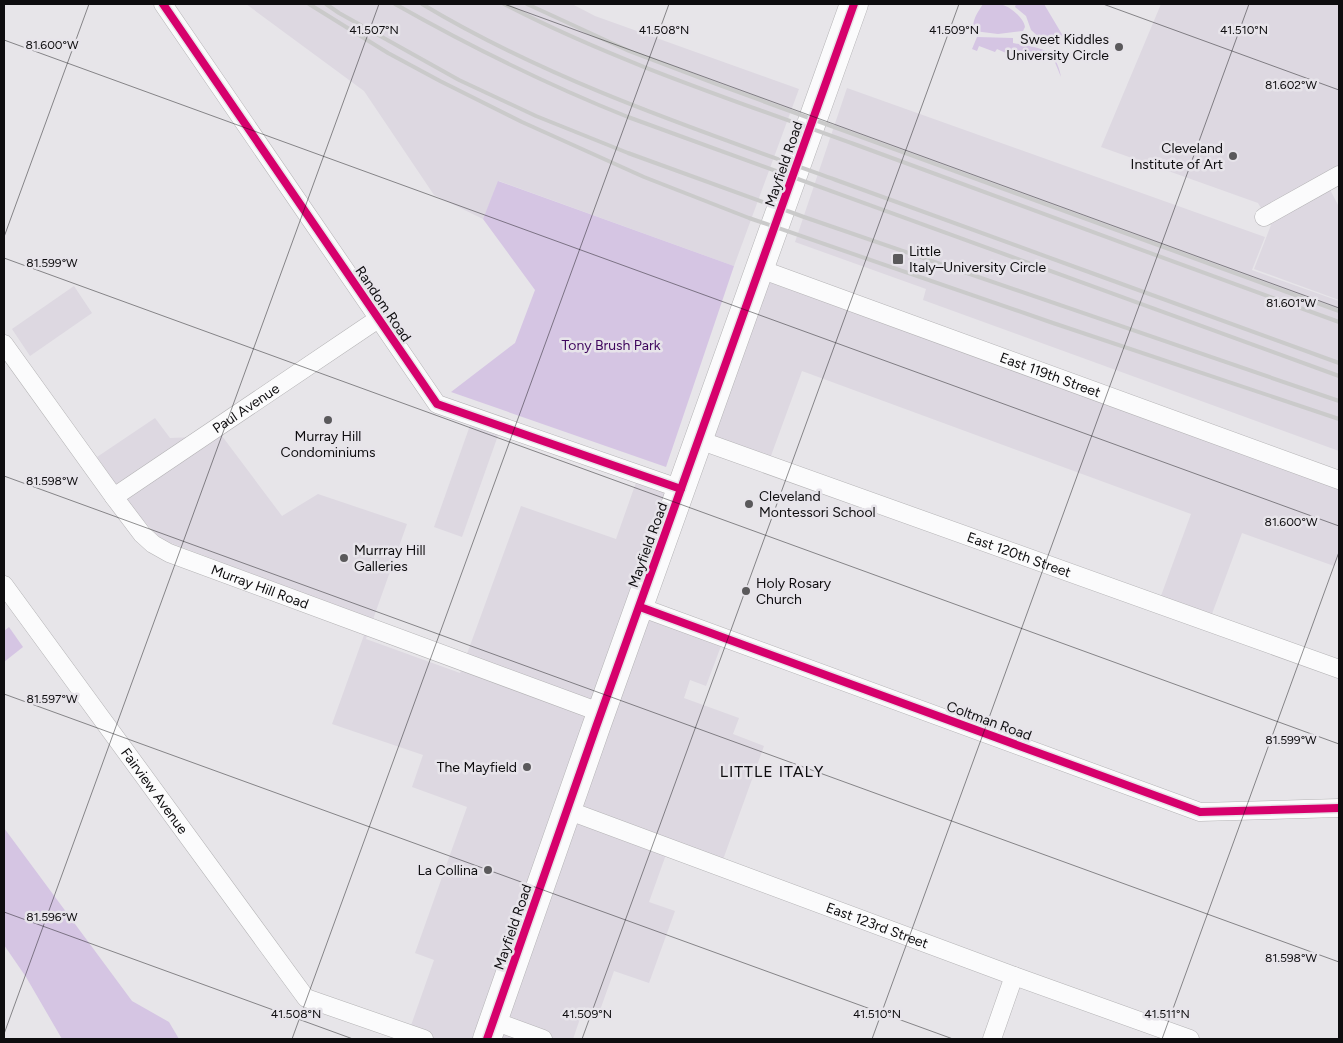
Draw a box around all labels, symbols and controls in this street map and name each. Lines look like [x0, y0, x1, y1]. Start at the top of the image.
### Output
text: 41.507°N [349, 23, 399, 37]
text: 41.508°N [639, 23, 689, 37]
text: 41.509°N [929, 23, 979, 37]
text: 41.510°N [1220, 23, 1268, 37]
place label: Sweet Kiddles University Circle [1006, 31, 1109, 64]
text: 81.600°W [26, 38, 79, 52]
marker: Sweet Kiddles University Circle [1113, 41, 1125, 53]
text: 81.602°W [1265, 78, 1317, 92]
street label: Mayfield Road [761, 119, 807, 209]
place label: Cleveland Institute of Art [1131, 140, 1223, 173]
marker: Cleveland Institute of Art [1227, 150, 1239, 162]
place label: Little Italy–University Circle [909, 243, 1046, 276]
marker: Little Italy–University Circle [891, 252, 905, 266]
text: 81.599°W [26, 256, 78, 270]
street label: Random Road [351, 263, 415, 345]
text: 81.601°W [1266, 296, 1317, 310]
park label: Tony Brush Park [561, 337, 661, 354]
street label: East 119th Street [998, 349, 1103, 401]
street label: Paul Avenue [209, 379, 283, 437]
marker: Murray Hill Condominiums [322, 414, 334, 426]
place label: Murray Hill Condominiums [281, 428, 375, 461]
text: 81.598°W [26, 474, 78, 488]
place label: Cleveland Montessori School [759, 488, 876, 521]
marker: Cleveland Montessori School [743, 498, 755, 510]
street label: Mayfield Road [625, 500, 671, 590]
text: 81.600°W [1265, 515, 1318, 529]
street label: East 120th Street [965, 528, 1073, 581]
place label: Murrray Hill Galleries [354, 542, 426, 575]
marker: Murrray Hill Galleries [338, 552, 350, 564]
street label: Murray Hill Road [209, 561, 311, 612]
place label: Holy Rosary Church [756, 575, 832, 608]
marker: Holy Rosary Church [740, 585, 752, 597]
text: 81.597°W [27, 692, 78, 706]
street label: Coltman Road [944, 698, 1034, 744]
text: 81.599°W [1265, 733, 1317, 747]
street label: Fairview Avenue [117, 744, 192, 838]
place label: The Mayfield [437, 759, 517, 776]
marker: The Mayfield [521, 761, 533, 773]
district label: LITTLE ITALY [720, 762, 824, 781]
place label: La Collina [418, 862, 478, 879]
marker: La Collina [482, 864, 494, 876]
street label: Mayfield Road [490, 882, 536, 972]
street label: East 123rd Street [824, 899, 931, 952]
text: 81.596°W [26, 910, 78, 924]
text: 81.598°W [1265, 951, 1317, 965]
text: 41.508°N [271, 1007, 321, 1021]
text: 41.509°N [562, 1007, 612, 1021]
text: 41.510°N [853, 1007, 901, 1021]
text: 41.511°N [1144, 1007, 1190, 1021]

